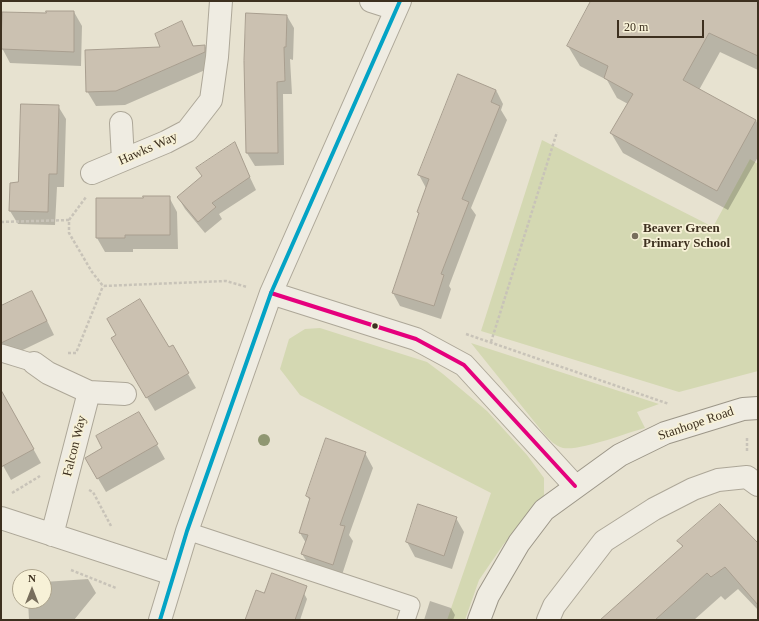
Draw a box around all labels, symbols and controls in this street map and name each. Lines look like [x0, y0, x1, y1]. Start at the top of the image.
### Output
scale bar [619, 12, 706, 38]
text: 20 m [624, 20, 648, 34]
street label: Hawks Way [116, 129, 180, 169]
place label: Beaver Green Primary School [643, 221, 730, 252]
marker: Beaver Green Primary School [630, 231, 640, 241]
unlabelled marker [370, 321, 380, 331]
street label: Stanhope Road [656, 404, 736, 444]
street label: Falcon Way [60, 414, 90, 478]
north arrow [12, 569, 52, 609]
text: N [28, 572, 36, 584]

